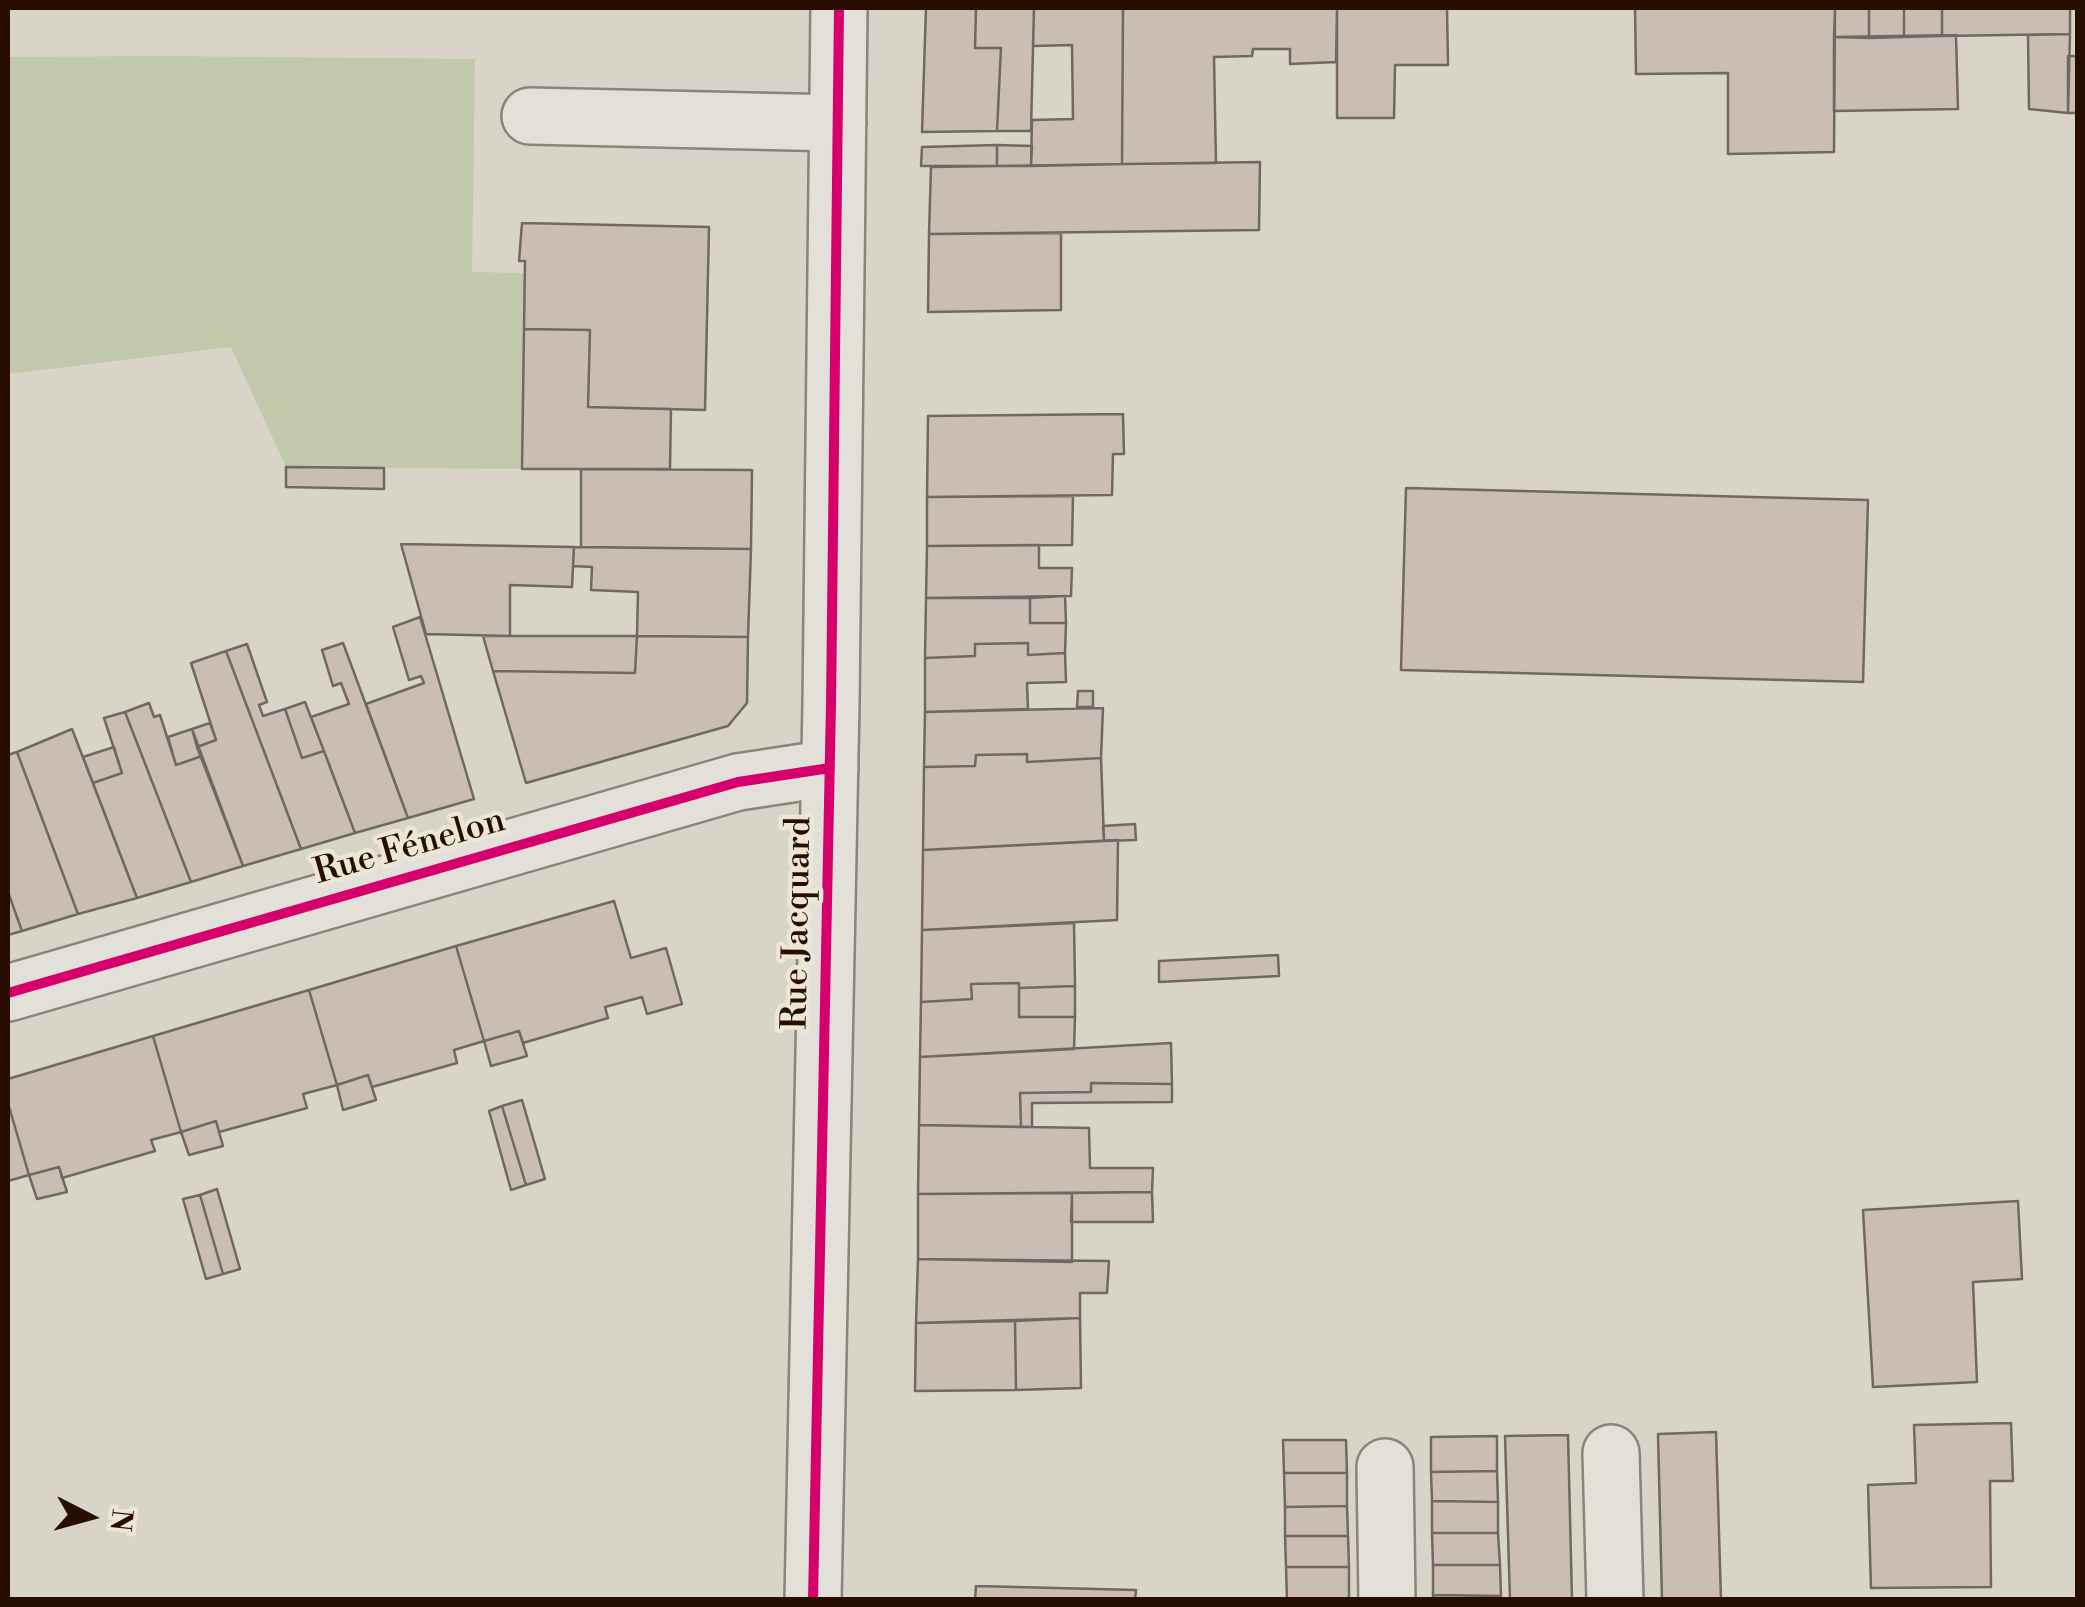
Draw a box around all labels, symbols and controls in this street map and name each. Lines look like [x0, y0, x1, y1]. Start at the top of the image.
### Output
street label: Rue Fénelon [310, 801, 510, 895]
street label: Rue Jacquard [776, 816, 822, 1030]
north arrow [40, 1467, 140, 1567]
text: N [102, 1507, 139, 1533]

